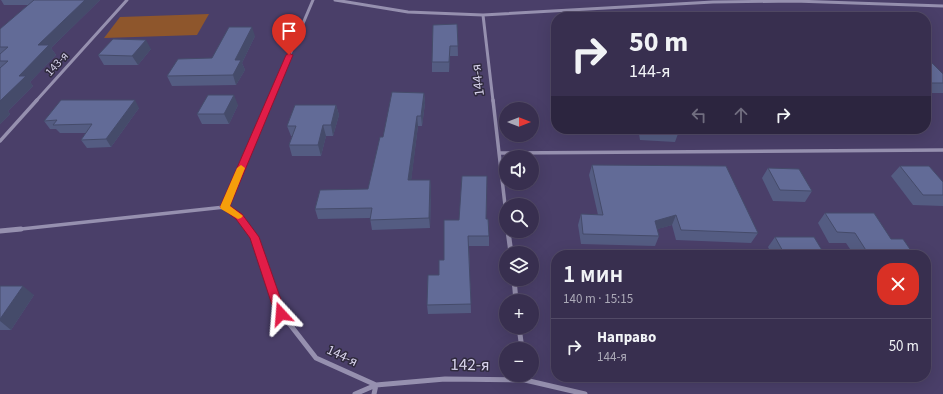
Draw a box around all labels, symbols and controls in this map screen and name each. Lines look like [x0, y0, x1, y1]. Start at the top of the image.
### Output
pin [272, 14, 306, 55]
icon: arrive [278, 20, 300, 42]
text: 50 m [629, 22, 688, 62]
icon: right [563, 28, 615, 80]
street label: 143-я [41, 48, 73, 80]
text: 144-я [629, 59, 671, 84]
street label: 144-я [466, 63, 490, 97]
north arrow [499, 102, 539, 142]
map controls [499, 102, 539, 382]
icon: left [688, 104, 710, 126]
icon: ahead [730, 104, 752, 126]
icon: right [772, 104, 794, 126]
button: sound [499, 150, 539, 190]
button: search [499, 198, 539, 238]
button: layers [499, 246, 539, 286]
text: 1 мин [563, 257, 623, 292]
button: close [877, 263, 919, 305]
text: 140 m · 15:15 [563, 290, 633, 308]
position arrow [260, 293, 302, 335]
button: + [499, 294, 539, 334]
text: Направо [597, 327, 656, 348]
icon: right [563, 336, 585, 358]
text: 50 m [889, 336, 919, 357]
street label: 144-я [323, 340, 361, 372]
button: − [499, 342, 539, 382]
text: 144-я [597, 348, 627, 366]
street label: 142-я [450, 353, 490, 377]

